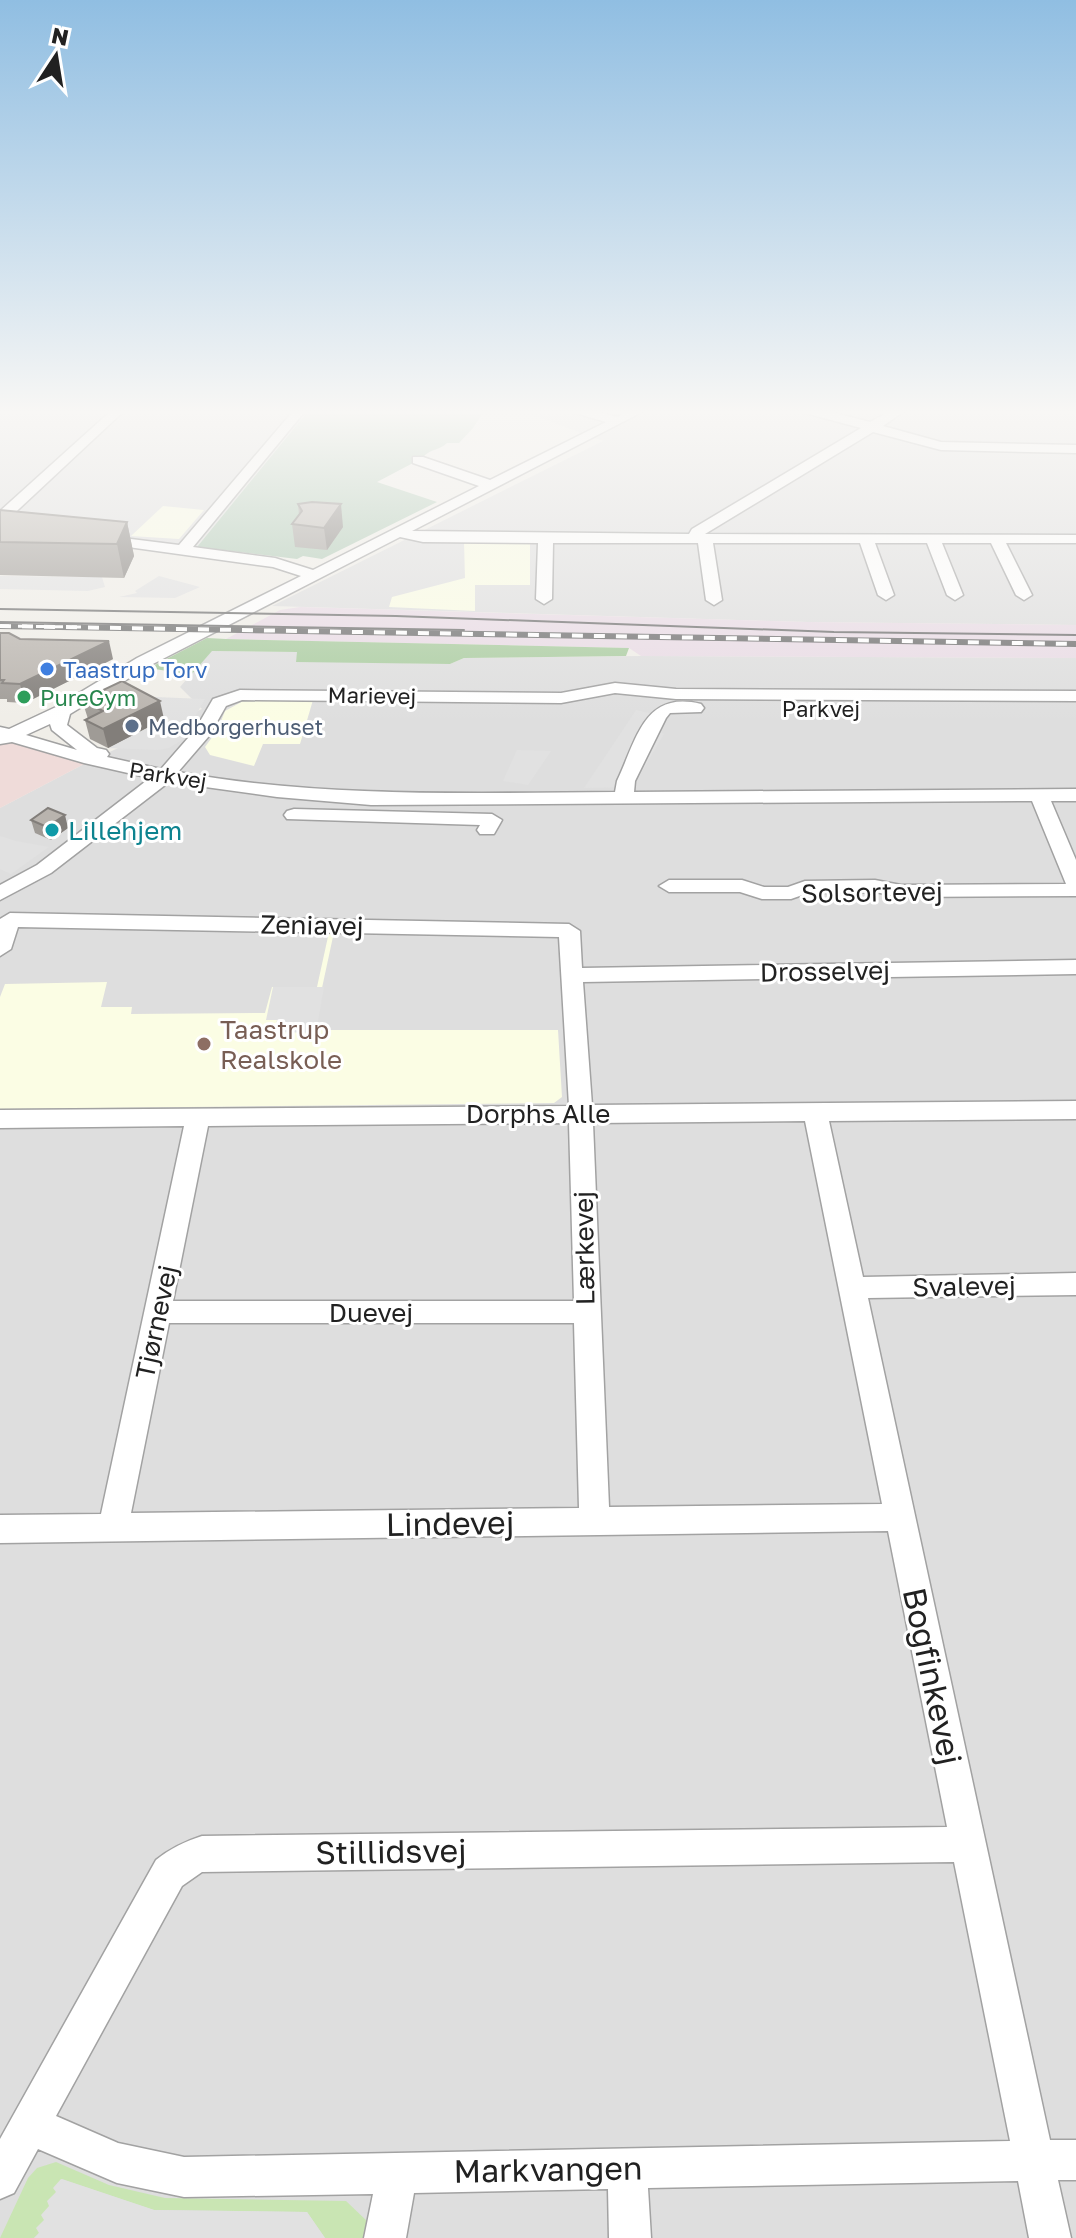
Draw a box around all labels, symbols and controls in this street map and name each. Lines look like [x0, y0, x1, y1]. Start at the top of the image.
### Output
north arrow [16, 16, 96, 96]
text: N [49, 21, 71, 51]
place label: Taastrup Torv [63, 656, 207, 683]
marker: Taastrup Torv [38, 660, 56, 678]
street label: Marievej [327, 681, 417, 709]
place label: PureGym [40, 684, 136, 711]
marker: PureGym [15, 688, 33, 706]
street label: Parkvej [782, 695, 860, 722]
place label: Medborgerhuset [148, 713, 323, 740]
marker: Medborgerhuset [123, 717, 141, 735]
street label: Parkvej [127, 756, 209, 794]
place label: Lillehjem [68, 815, 182, 846]
marker: Lillehjem [43, 821, 61, 839]
street label: Solsortevej [801, 875, 943, 909]
street label: Zeniavej [260, 909, 364, 941]
street label: Drosselvej [760, 954, 890, 988]
place label: Taastrup Realskole [220, 1014, 342, 1075]
marker: Taastrup Realskole [195, 1035, 213, 1053]
street label: Dorphs Alle [466, 1098, 610, 1129]
street label: Lærkevej [568, 1191, 600, 1305]
street label: Tjørnevej [129, 1262, 183, 1382]
street label: Svalevej [912, 1270, 1016, 1302]
street label: Duevej [329, 1297, 413, 1328]
street label: Lindevej [385, 1503, 515, 1543]
street label: Bogfinkevej [896, 1584, 970, 1768]
street label: Stillidsvej [315, 1831, 467, 1871]
street label: Markvangen [453, 2148, 643, 2190]

